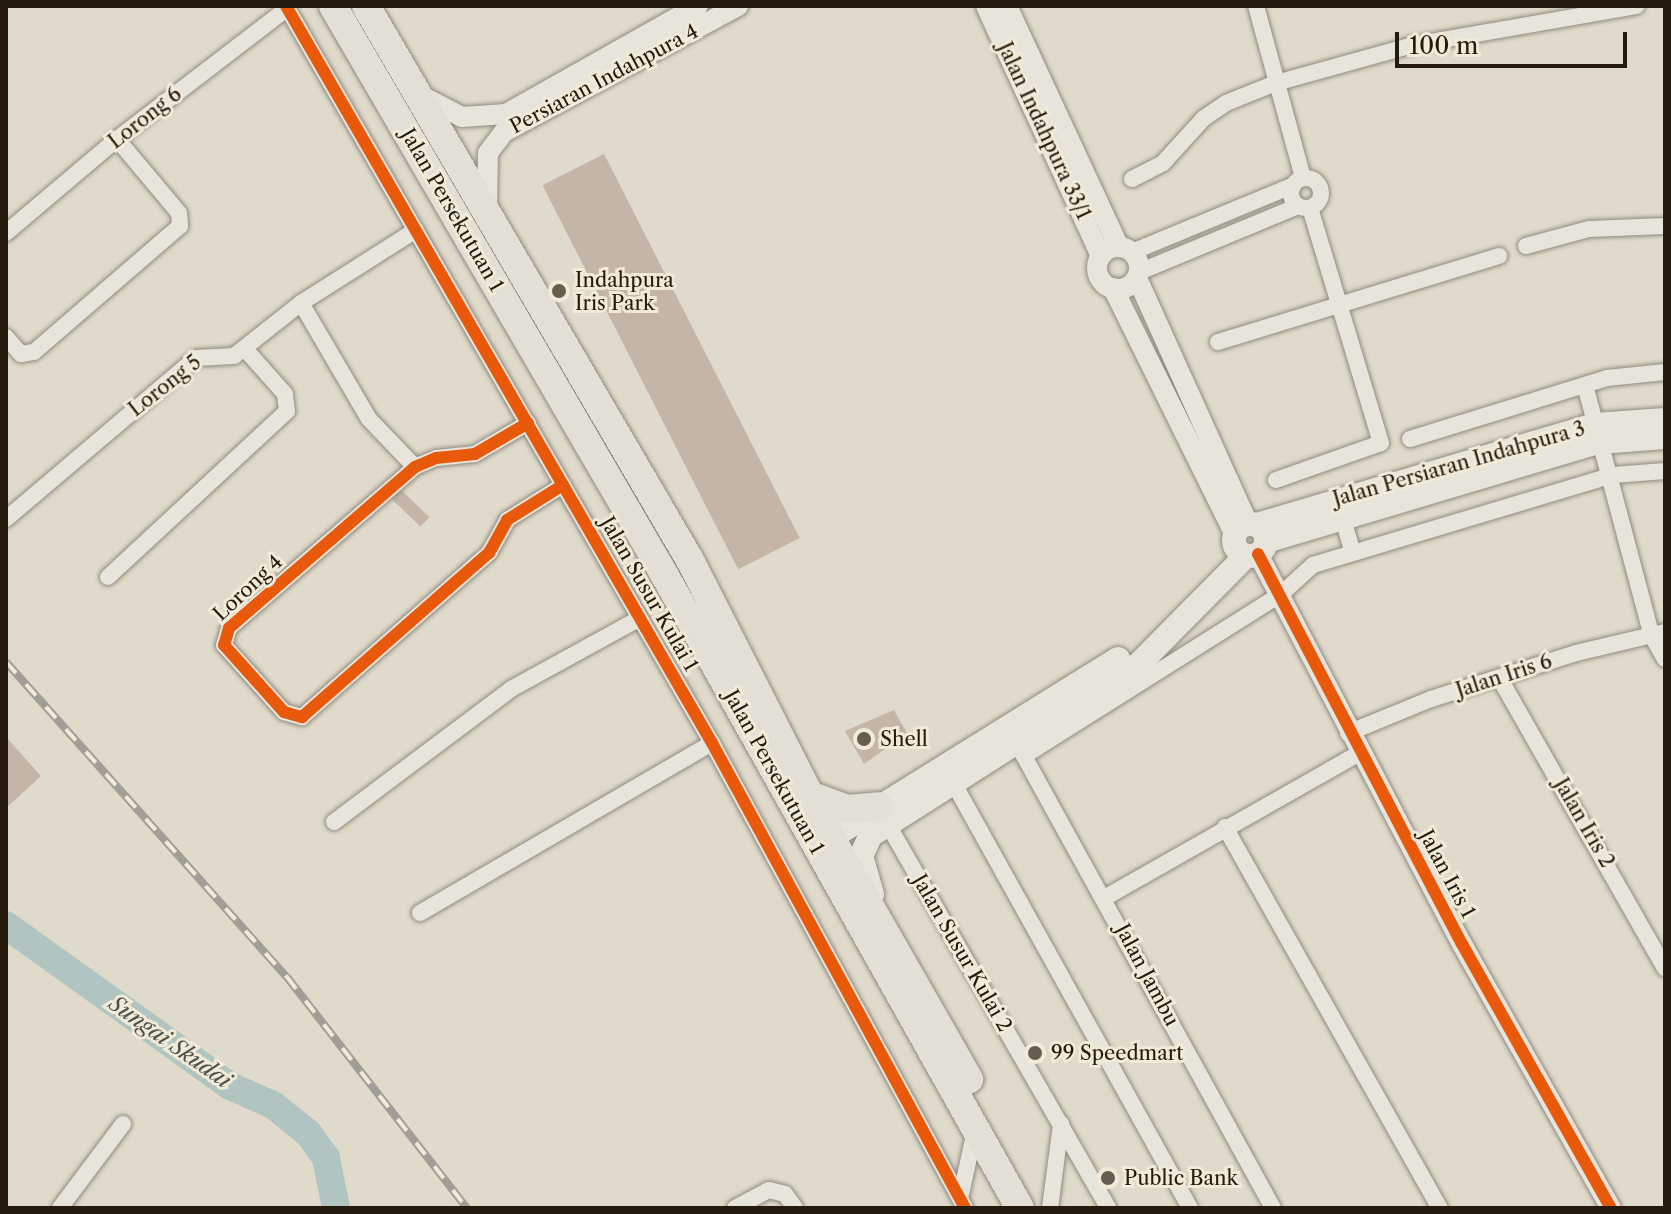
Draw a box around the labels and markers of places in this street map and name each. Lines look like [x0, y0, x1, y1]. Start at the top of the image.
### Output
place label: Indahpura Iris Park [575, 268, 674, 315]
marker: Indahpura Iris Park [550, 282, 568, 300]
place label: Shell [880, 727, 928, 751]
marker: Shell [855, 730, 873, 748]
place label: 99 Speedmart [1051, 1041, 1183, 1065]
marker: 99 Speedmart [1026, 1044, 1044, 1062]
place label: Public Bank [1124, 1166, 1238, 1190]
marker: Public Bank [1099, 1169, 1117, 1187]

